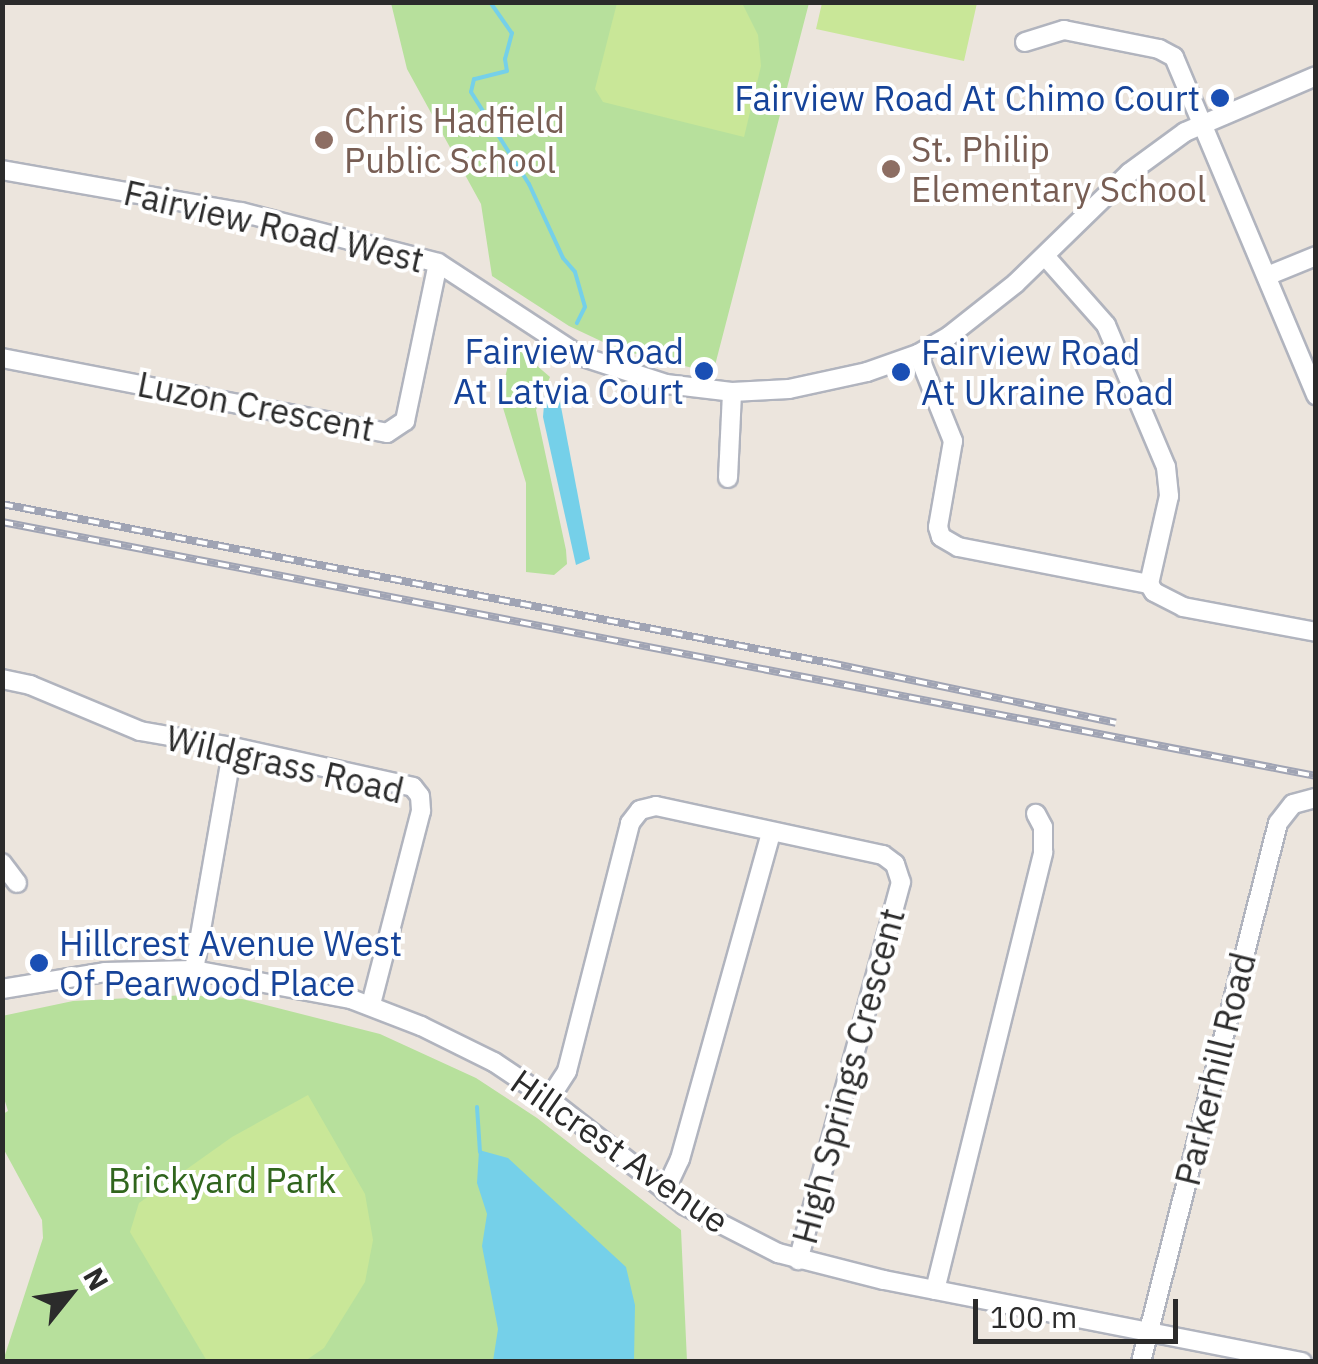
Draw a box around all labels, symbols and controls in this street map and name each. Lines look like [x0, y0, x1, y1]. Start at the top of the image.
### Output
place label: Fairview Road At Chimo Court [734, 77, 1200, 119]
marker: Fairview Road At Chimo Court [1209, 87, 1231, 109]
place label: Chris Hadfield Public School [344, 99, 565, 181]
place label: St. Philip Elementary School [911, 128, 1206, 210]
marker: Chris Hadfield Public School [313, 129, 335, 151]
marker: St. Philip Elementary School [880, 158, 902, 180]
street label: Fairview Road West [120, 171, 428, 281]
place label: Fairview Road At Latvia Court [453, 330, 684, 412]
place label: Fairview Road At Ukraine Road [921, 331, 1174, 413]
marker: Fairview Road At Latvia Court [693, 360, 715, 382]
marker: Fairview Road At Ukraine Road [890, 361, 912, 383]
street label: Luzon Crescent [134, 362, 378, 450]
street label: Wildgrass Road [162, 716, 408, 812]
street label: High Springs Crescent [783, 904, 913, 1248]
place label: Hillcrest Avenue West Of Pearwood Place [59, 922, 402, 1004]
street label: Parkerhill Road [1166, 948, 1264, 1190]
marker: Hillcrest Avenue West Of Pearwood Place [28, 952, 50, 974]
street label: Hillcrest Avenue [503, 1060, 737, 1242]
park label: Brickyard Park [108, 1159, 336, 1201]
north arrow [20, 1244, 120, 1344]
text: N [75, 1261, 118, 1297]
scale bar [978, 1279, 1183, 1341]
text: 100 m [990, 1297, 1077, 1336]

